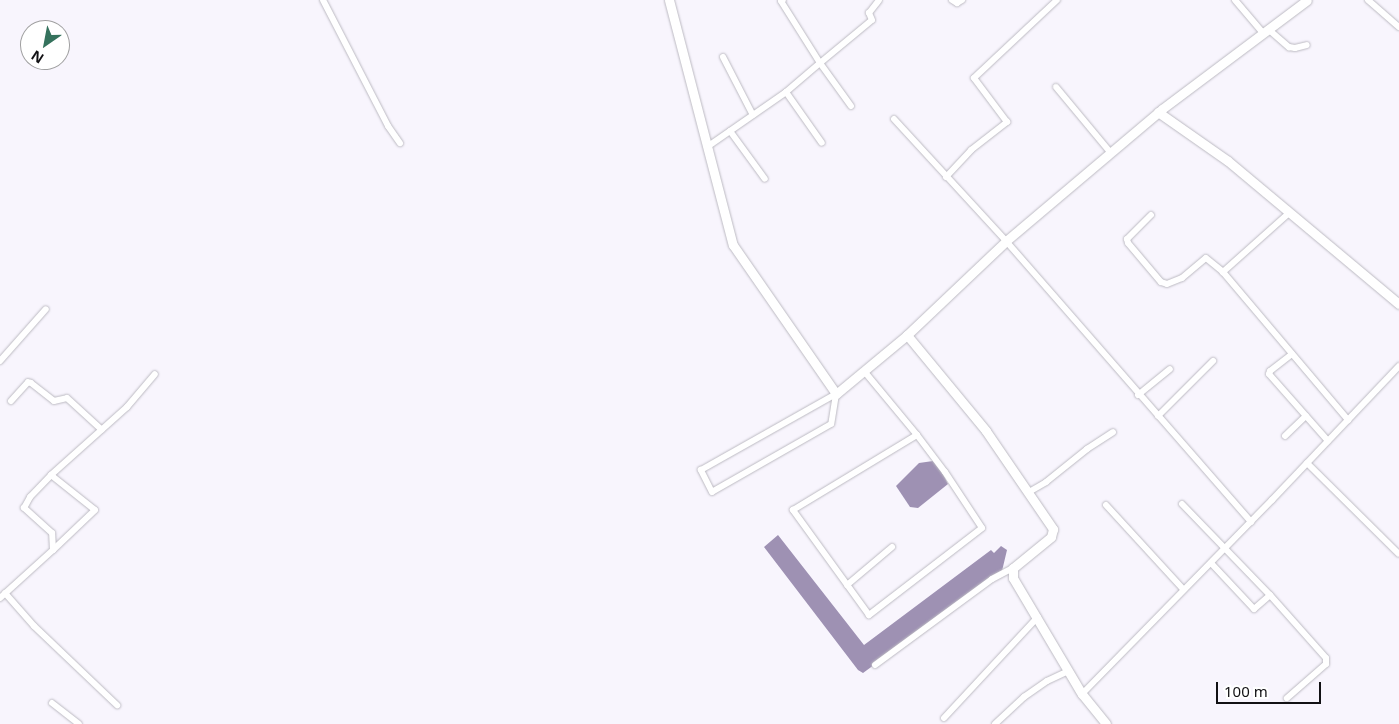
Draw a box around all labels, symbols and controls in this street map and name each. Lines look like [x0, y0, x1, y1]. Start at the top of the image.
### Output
north arrow [20, 20, 70, 70]
text: N [27, 46, 47, 68]
scale bar [1219, 672, 1324, 704]
text: 100 m [1224, 681, 1268, 701]

